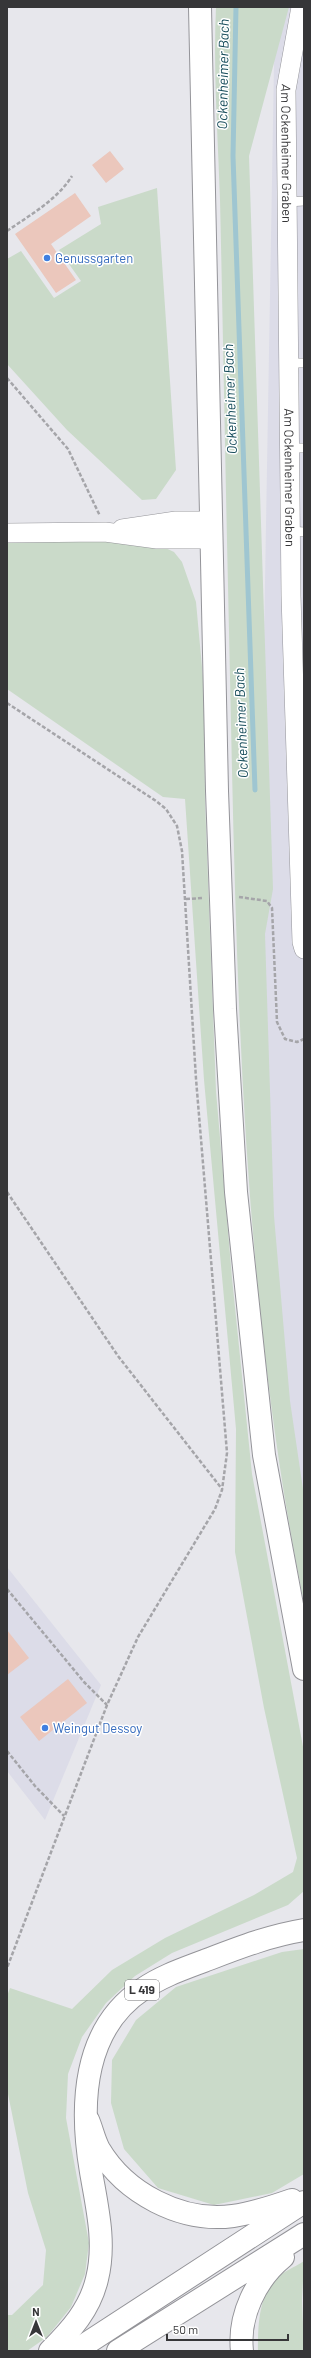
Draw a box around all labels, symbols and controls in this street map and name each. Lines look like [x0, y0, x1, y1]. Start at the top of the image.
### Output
water label: Ockenheimer Bach [213, 19, 232, 129]
street label: Am Ockenheimer Graben [278, 83, 295, 223]
place label: Genussgarten [55, 250, 133, 266]
marker: Genussgarten [42, 253, 52, 263]
water label: Ockenheimer Bach [219, 343, 240, 455]
street label: Am Ockenheimer Graben [281, 408, 299, 547]
water label: Ockenheimer Bach [230, 667, 251, 779]
place label: Weingut Dessoy [53, 1720, 142, 1736]
marker: Weingut Dessoy [40, 1723, 50, 1733]
road number: L 419 [125, 1980, 159, 2000]
north arrow [16, 2302, 56, 2342]
text: N [32, 2305, 40, 2318]
scale bar [167, 2316, 288, 2342]
text: 50 m [173, 2322, 198, 2336]

